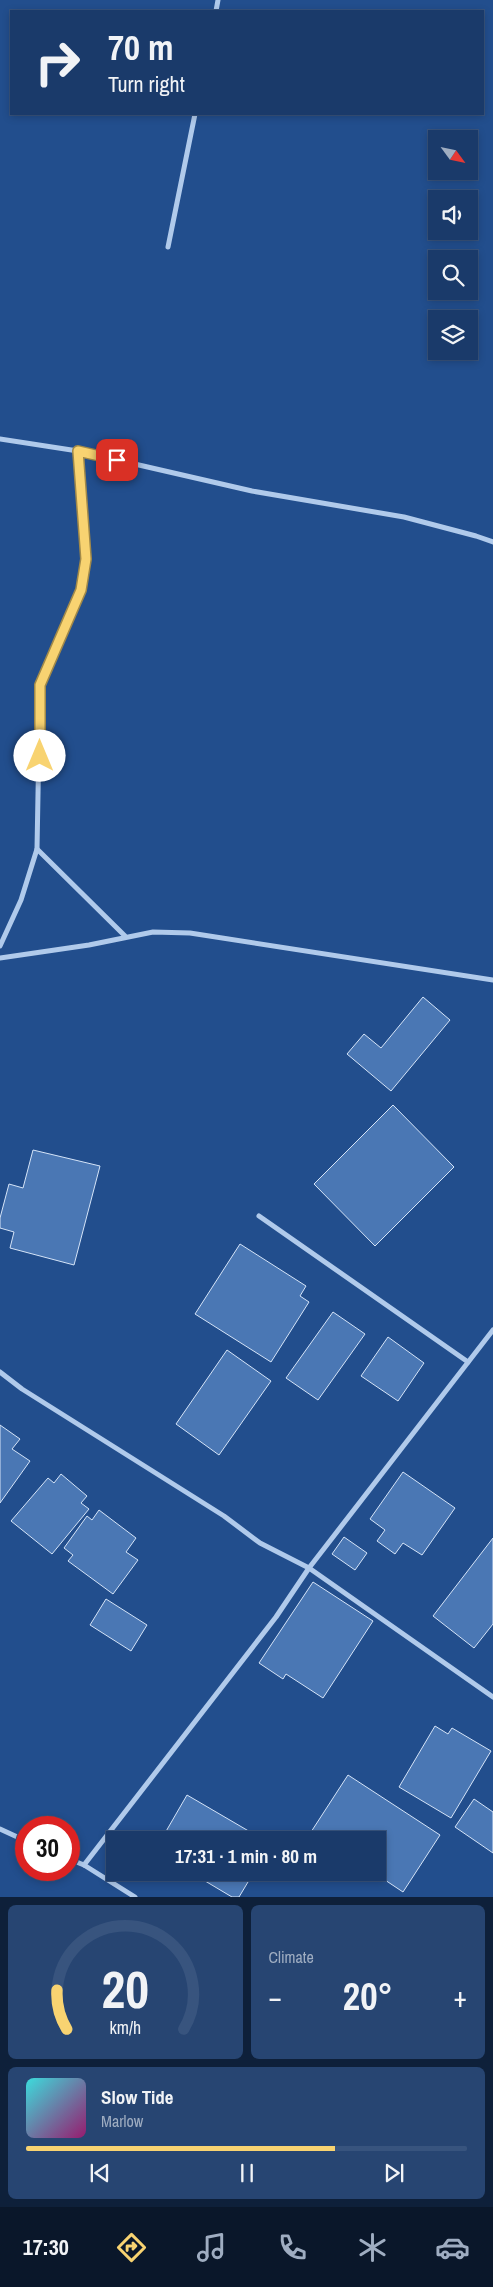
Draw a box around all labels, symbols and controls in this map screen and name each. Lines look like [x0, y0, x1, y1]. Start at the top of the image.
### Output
text: 70 m [108, 24, 173, 71]
icon: right [25, 30, 90, 95]
text: Turn right [108, 69, 185, 99]
north arrow [428, 130, 478, 180]
map controls [428, 130, 478, 360]
button: sound [428, 190, 478, 240]
button: search [428, 250, 478, 300]
button: layers [428, 310, 478, 360]
pin [96, 439, 138, 481]
icon: arrive [103, 446, 131, 474]
position arrow [13, 729, 65, 781]
speed limit sign: 30 [15, 1816, 80, 1881]
text: 17:31 · 1 min · 80 m [175, 1843, 317, 1869]
text: Climate [269, 1946, 314, 1968]
text: 20 [102, 1954, 149, 2024]
text: 20° [343, 1971, 393, 2022]
text: − [269, 1978, 282, 2016]
text: + [454, 1978, 467, 2016]
text: km/h [109, 2016, 141, 2040]
text: Slow Tide [101, 2084, 173, 2110]
text: Marlow [101, 2110, 143, 2132]
icon: previous [86, 2159, 114, 2187]
icon: pause [233, 2159, 261, 2187]
icon: next [380, 2159, 408, 2187]
icon: directions [114, 2230, 149, 2265]
icon: music [194, 2230, 229, 2265]
icon: phone [275, 2230, 310, 2265]
icon: climate [355, 2230, 390, 2265]
icon: car [435, 2230, 470, 2265]
text: 17:30 [23, 2232, 69, 2262]

